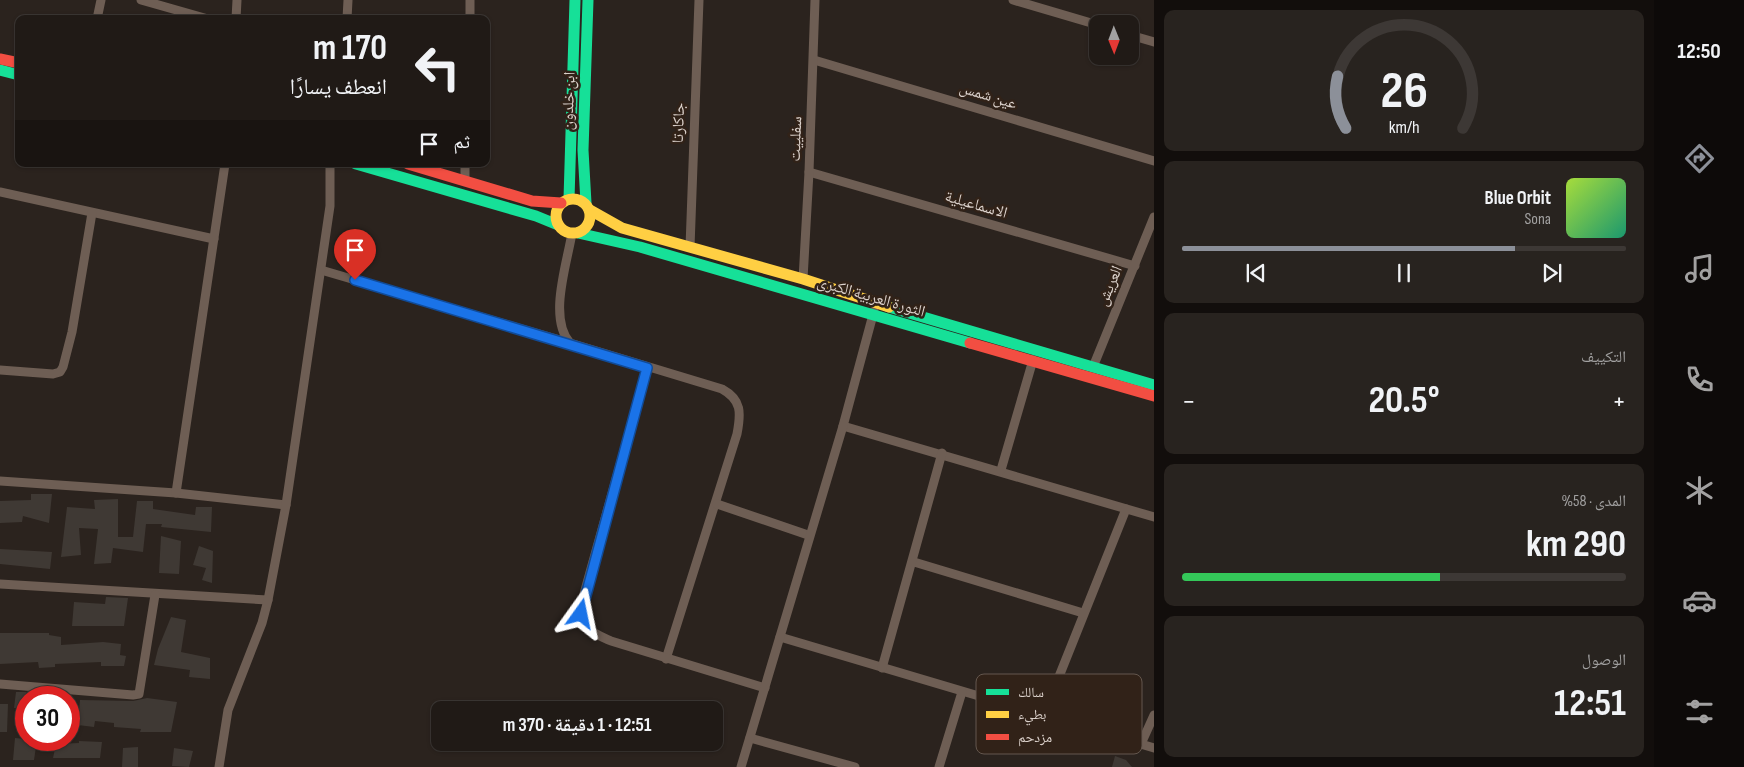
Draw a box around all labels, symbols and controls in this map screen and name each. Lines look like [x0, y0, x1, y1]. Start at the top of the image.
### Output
north arrow [1089, 15, 1139, 65]
map controls [1089, 15, 1139, 65]
text: 170 m [313, 27, 387, 70]
icon: left [405, 35, 470, 100]
text: 12:50 [1677, 38, 1721, 65]
text: 26 [1380, 60, 1428, 123]
street label: ابن خلدون [558, 71, 580, 131]
text: انعطف يسارًا [290, 74, 387, 101]
street label: عين شمس [957, 78, 1019, 114]
street label: جاكارتا [669, 102, 689, 144]
street label: سفلييت [786, 116, 806, 162]
text: km/h [1389, 117, 1419, 138]
icon: arrive [415, 130, 443, 158]
text: ثم [453, 131, 470, 154]
icon: directions [1682, 141, 1717, 176]
street label: الاسماعيلية [943, 187, 1009, 223]
text: Blue Orbit [1485, 187, 1551, 210]
text: Sona [1525, 210, 1551, 229]
pin [334, 229, 376, 280]
icon: arrive [341, 236, 369, 264]
icon: music [1682, 251, 1717, 286]
icon: previous [1242, 259, 1270, 287]
icon: pause [1390, 259, 1418, 287]
icon: next [1538, 259, 1566, 287]
street label: العريش [1093, 263, 1127, 309]
street label: الثورة العربية الكبرى [815, 273, 927, 321]
text: التكييف [1581, 348, 1626, 367]
icon: phone [1682, 362, 1717, 397]
text: 20.5° [1368, 378, 1440, 423]
text: − [1182, 385, 1196, 418]
text: + [1612, 385, 1626, 418]
icon: climate [1682, 473, 1717, 508]
text: المدى · 58% [1561, 492, 1626, 511]
text: 290 km [1526, 522, 1626, 567]
icon: car [1682, 583, 1717, 618]
position arrow [554, 587, 606, 639]
text: الوصول [1582, 651, 1626, 670]
legend [976, 674, 1142, 754]
text: 12:51 [1554, 681, 1626, 726]
text: سالك [1018, 684, 1044, 701]
speed limit sign: 30 [15, 686, 80, 751]
icon: filters [1682, 694, 1717, 729]
text: بطيء [1018, 706, 1047, 726]
text: 12:51 · 1 دقيقة · 370 m [503, 714, 651, 737]
text: مزدحم [1018, 729, 1052, 747]

